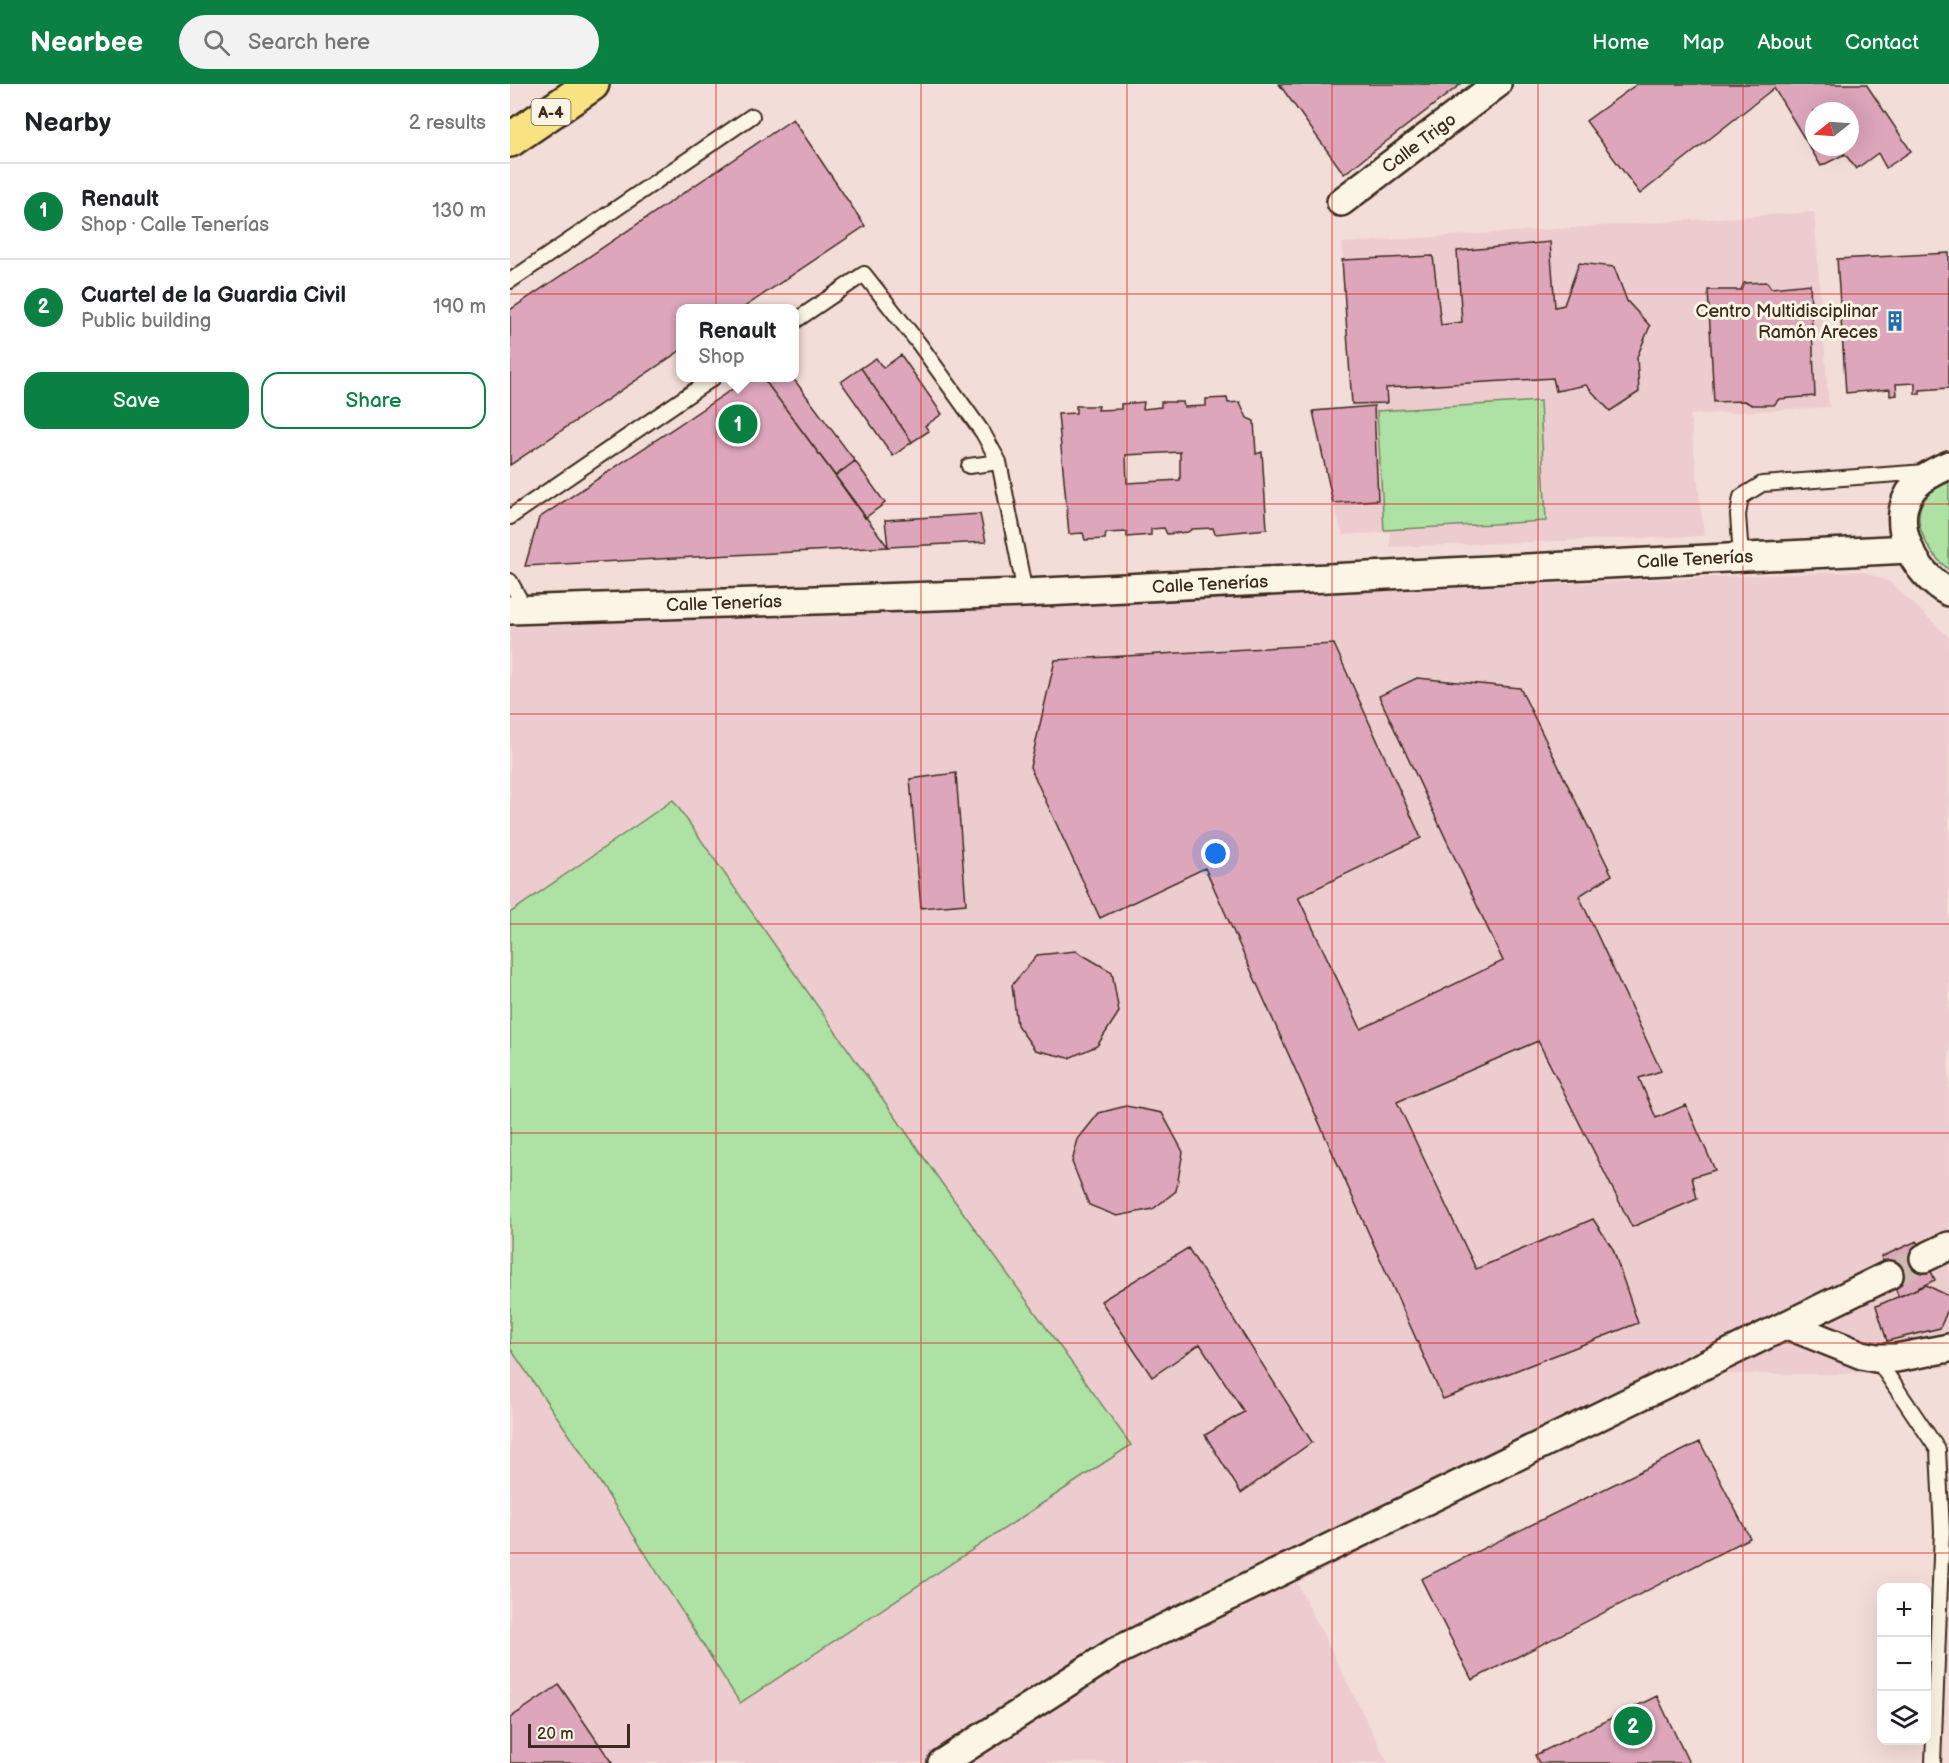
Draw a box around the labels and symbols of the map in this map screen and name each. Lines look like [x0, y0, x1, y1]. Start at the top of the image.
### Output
road number: A-4 [532, 99, 570, 125]
north arrow [1805, 102, 1859, 156]
street label: Calle Trigo [1378, 109, 1460, 178]
place label: Centro Multidisciplinar Ramón Areces [1696, 301, 1878, 343]
building icon: Centro Multidisciplinar Ramón Areces [1883, 309, 1907, 333]
pin: 1 [718, 402, 758, 446]
street label: Calle Tenerías [1636, 546, 1754, 573]
street label: Calle Tenerías [1151, 571, 1269, 598]
street label: Calle Tenerías [666, 591, 783, 616]
your location [1201, 839, 1230, 868]
pin: 2 [1614, 1704, 1652, 1748]
scale bar [528, 1721, 630, 1748]

